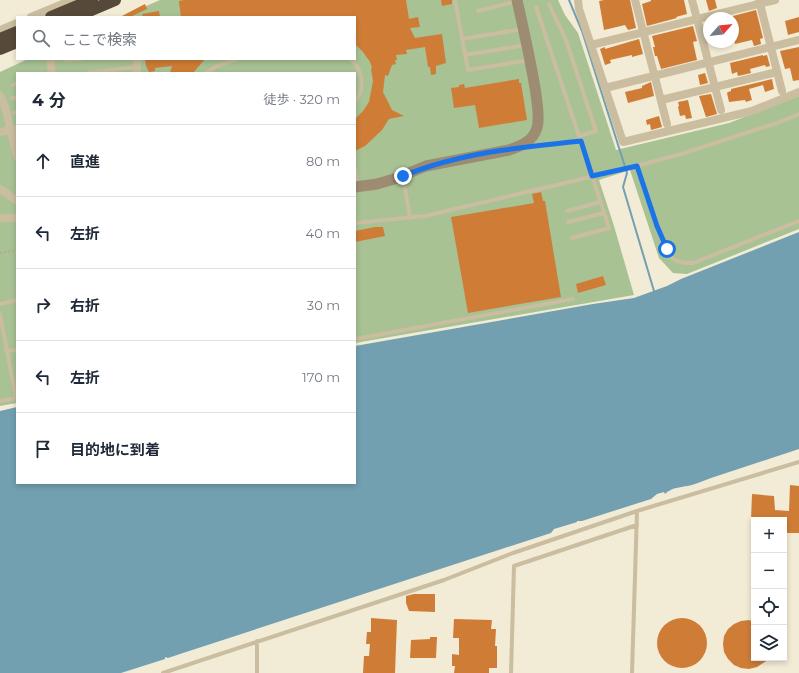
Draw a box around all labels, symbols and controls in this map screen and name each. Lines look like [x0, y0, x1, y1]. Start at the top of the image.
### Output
north arrow [703, 12, 739, 48]
search box [16, 16, 356, 60]
icon: search [30, 27, 52, 49]
text: ここで検索 [62, 30, 137, 49]
text: 4 分 [32, 90, 66, 110]
text: 徒歩 · 320 m [263, 91, 340, 107]
icon: ahead [32, 150, 54, 172]
text: 直進 [70, 152, 100, 171]
text: 80 m [306, 153, 340, 169]
route end [394, 167, 412, 185]
icon: left [32, 222, 54, 244]
text: 左折 [70, 224, 100, 243]
text: 40 m [306, 225, 340, 241]
route start [658, 240, 676, 258]
icon: right [32, 294, 54, 316]
text: 右折 [70, 296, 100, 315]
text: 30 m [307, 297, 340, 313]
icon: left [32, 366, 54, 388]
text: 左折 [70, 368, 100, 387]
text: 170 m [302, 369, 340, 385]
icon: arrive [32, 438, 54, 460]
text: 目的地に到着 [70, 440, 160, 459]
map controls [751, 517, 787, 661]
button: + [751, 517, 787, 553]
button: − [751, 553, 787, 589]
button: locate [751, 589, 787, 625]
button: layers [751, 625, 787, 661]

